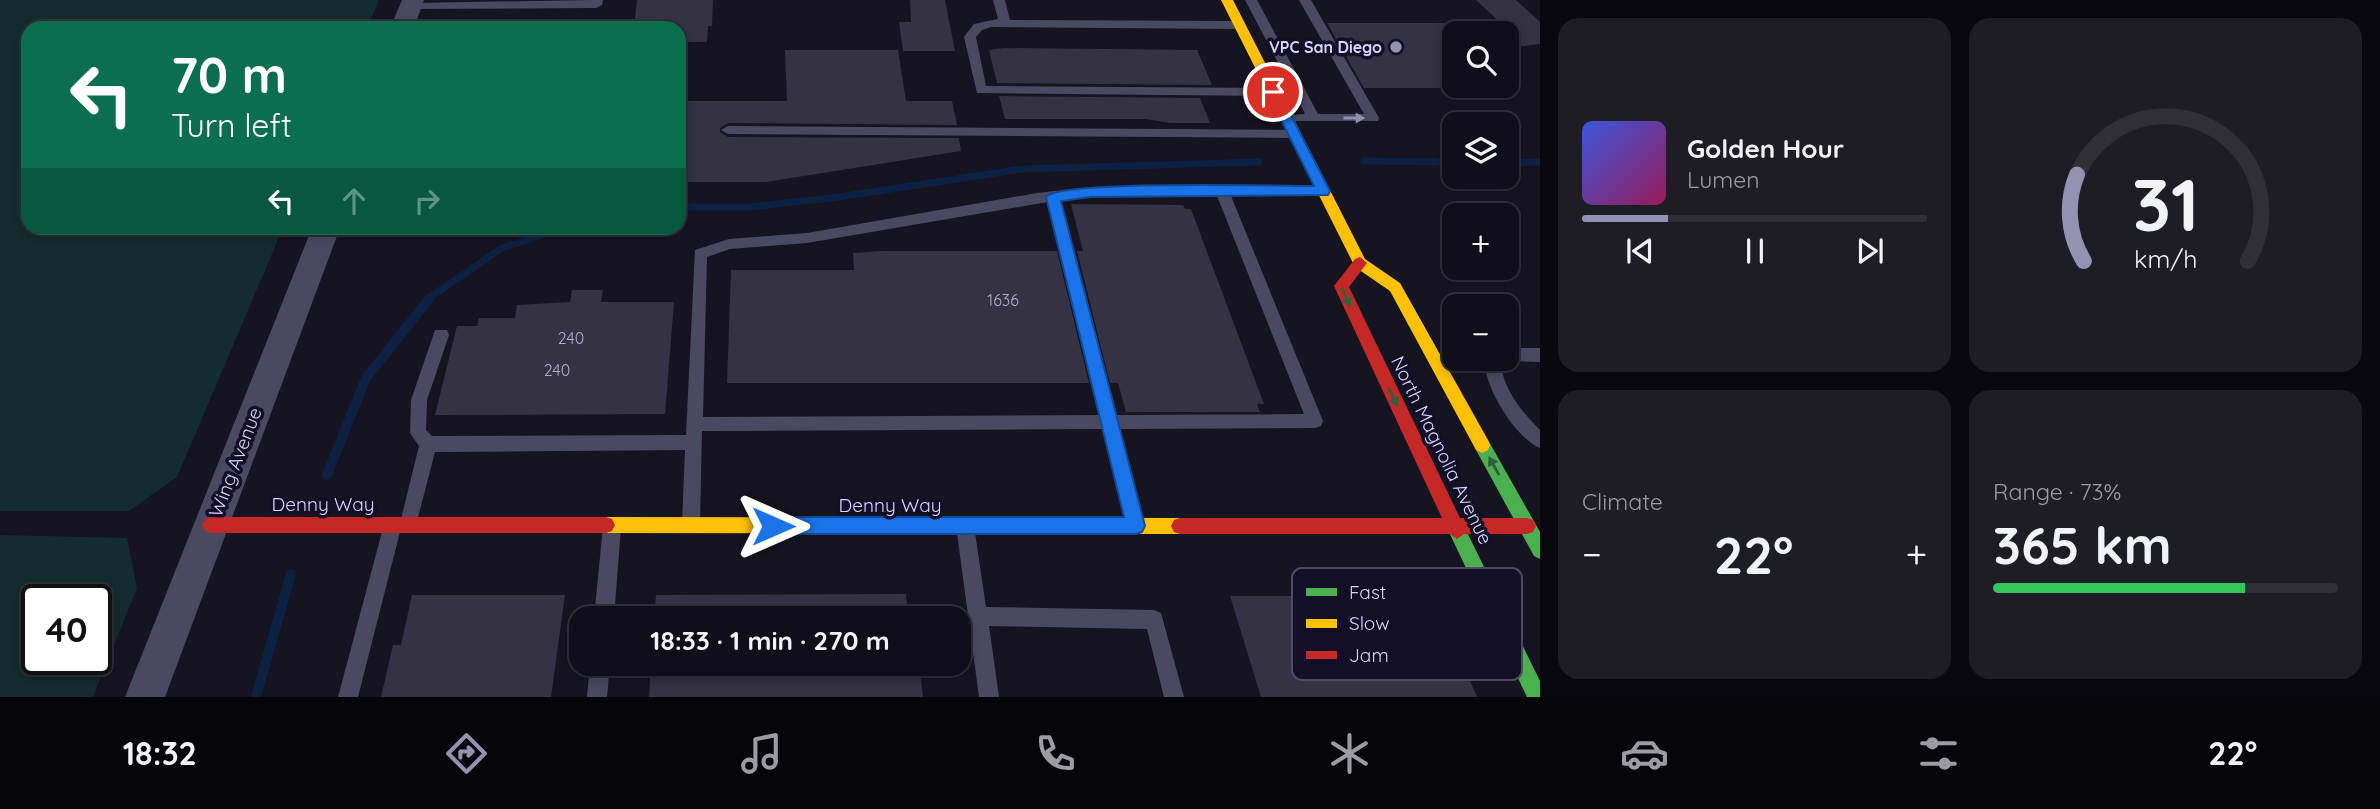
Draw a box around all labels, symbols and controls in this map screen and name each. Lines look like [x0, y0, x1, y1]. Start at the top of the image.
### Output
map controls [1442, 21, 1519, 371]
button: search [1442, 21, 1519, 98]
place label: VPC San Diego [1269, 37, 1382, 57]
marker: VPC San Diego [1388, 39, 1404, 55]
text: 70 m [171, 44, 287, 105]
icon: left [56, 49, 147, 140]
pin [1243, 62, 1303, 122]
icon: arrive [1254, 73, 1292, 111]
text: Turn left [171, 105, 292, 145]
one-way arrow [1344, 112, 1366, 124]
button: layers [1442, 112, 1519, 189]
text: Golden Hour [1687, 132, 1844, 165]
text: 31 [2132, 159, 2199, 250]
text: Lumen [1687, 165, 1760, 194]
icon: left [262, 182, 300, 220]
icon: ahead [335, 182, 373, 220]
icon: right [408, 182, 446, 220]
button: + [1442, 203, 1519, 280]
icon: previous [1621, 232, 1659, 270]
icon: pause [1736, 232, 1774, 270]
icon: next [1851, 232, 1889, 270]
text: km/h [2134, 243, 2197, 274]
one-way arrow [1340, 287, 1352, 307]
house number: 1636 [987, 290, 1019, 310]
button: − [1442, 294, 1519, 371]
house number: 240 [558, 328, 584, 348]
street label: North Magnolia Avenue [1386, 352, 1498, 548]
house number: 240 [544, 360, 570, 380]
one-way arrow [1388, 387, 1399, 407]
street label: Wing Avenue [203, 404, 267, 520]
one-way arrow [1488, 457, 1500, 476]
text: Range · 73% [1993, 477, 2121, 506]
text: Climate [1582, 487, 1663, 516]
position arrow [736, 489, 810, 563]
street label: Denny Way [272, 492, 374, 516]
street label: Denny Way [839, 493, 941, 517]
text: 365 km [1993, 512, 2172, 577]
text: 22° [1714, 522, 1793, 587]
text: − [1582, 530, 1602, 578]
text: + [1906, 530, 1927, 578]
legend [1292, 568, 1522, 680]
text: Fast [1349, 580, 1386, 604]
speed limit sign: 40 [21, 584, 112, 675]
text: Slow [1349, 611, 1390, 635]
text: 18:33 · 1 min · 270 m [650, 624, 890, 657]
text: Jam [1349, 643, 1389, 667]
icon: directions [442, 729, 491, 778]
icon: music [737, 729, 786, 778]
icon: phone [1031, 729, 1080, 778]
icon: climate [1325, 729, 1374, 778]
icon: car [1620, 729, 1669, 778]
icon: filters [1914, 729, 1963, 778]
text: 18:32 [123, 733, 197, 773]
text: 22° [2208, 733, 2257, 773]

